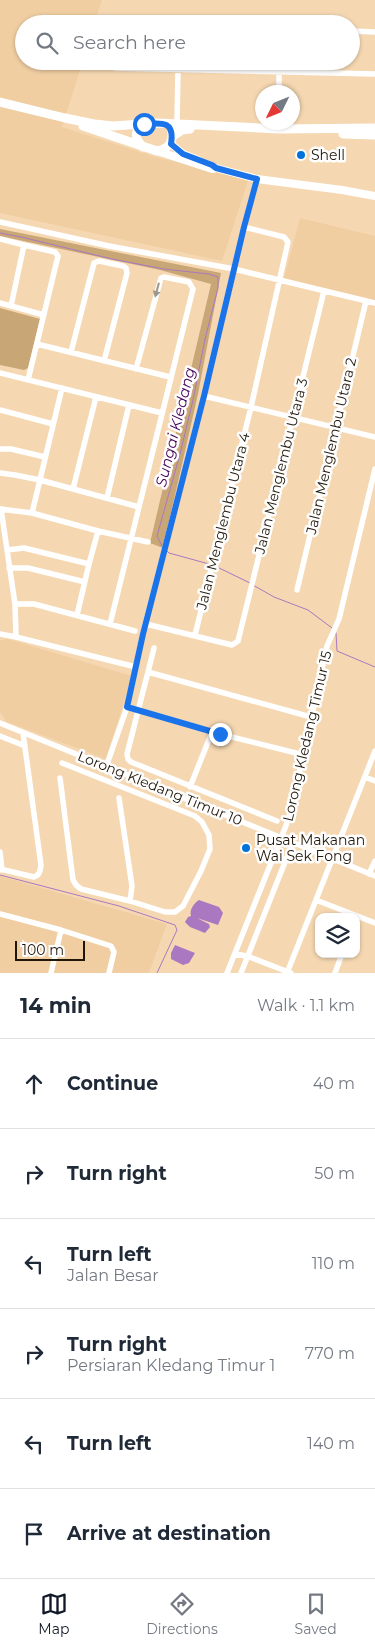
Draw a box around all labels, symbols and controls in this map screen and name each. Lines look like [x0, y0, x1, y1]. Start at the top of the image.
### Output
search box [15, 15, 360, 70]
icon: search [33, 29, 61, 57]
text: Search here [73, 31, 186, 54]
north arrow [255, 85, 300, 130]
route start [133, 113, 156, 136]
place label: Shell [311, 146, 345, 164]
marker: Shell [295, 149, 307, 161]
one-way arrow [153, 282, 161, 297]
street label: Jalan Menglembu Utara 2 [302, 356, 360, 537]
water label: Sungai Kledang [151, 365, 199, 489]
street label: Jalan Menglembu Utara 3 [250, 376, 312, 557]
street label: Jalan Menglembu Utara 4 [192, 430, 254, 612]
street label: Lorong Kledang Timur 15 [279, 649, 335, 823]
route end [209, 723, 232, 746]
street label: Lorong Kledang Timur 10 [75, 747, 245, 829]
place label: Pusat Makanan Wai Sek Fong [256, 831, 365, 865]
marker: Pusat Makanan Wai Sek Fong [240, 842, 252, 854]
map controls [315, 913, 360, 958]
button: layers [315, 913, 360, 958]
scale bar [15, 938, 85, 961]
text: 100 m [22, 941, 64, 959]
text: 14 min [20, 993, 92, 1018]
text: Walk · 1.1 km [257, 996, 355, 1015]
icon: ahead [20, 1070, 48, 1098]
text: Continue [67, 1072, 158, 1095]
text: 40 m [313, 1074, 355, 1093]
icon: right [20, 1160, 48, 1188]
text: Turn right [67, 1162, 167, 1185]
text: 50 m [314, 1164, 355, 1183]
text: Turn left [67, 1243, 152, 1266]
icon: left [20, 1250, 48, 1278]
text: 110 m [312, 1254, 355, 1273]
text: Jalan Besar [67, 1266, 159, 1285]
text: Turn right [67, 1333, 167, 1356]
icon: right [20, 1340, 48, 1368]
text: 770 m [305, 1344, 355, 1363]
text: Persiaran Kledang Timur 1 [67, 1356, 275, 1375]
icon: left [20, 1430, 48, 1458]
text: Turn left [67, 1432, 152, 1455]
text: 140 m [307, 1434, 355, 1453]
icon: arrive [20, 1520, 48, 1548]
text: Arrive at destination [67, 1522, 271, 1545]
tab: Map [38, 1590, 69, 1638]
tab: Directions [146, 1590, 218, 1638]
tab: Saved [295, 1590, 337, 1638]

